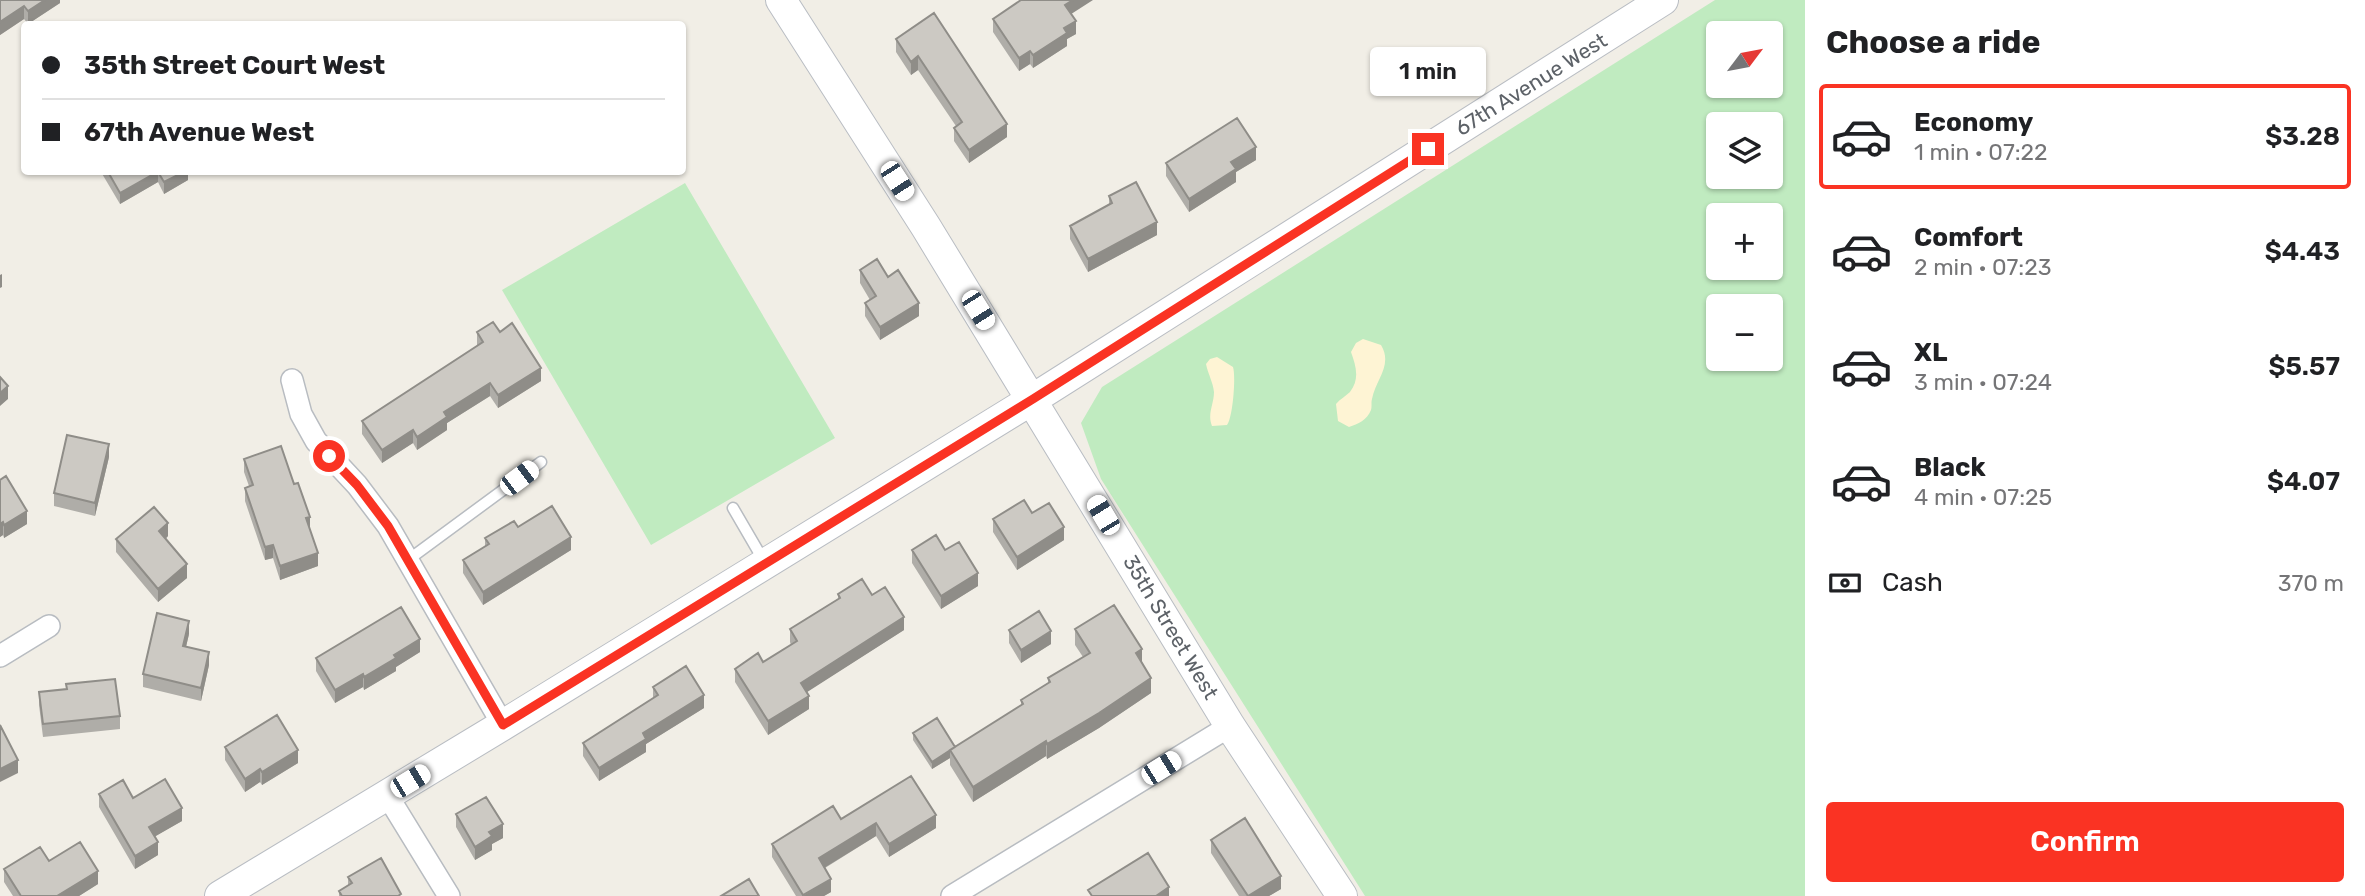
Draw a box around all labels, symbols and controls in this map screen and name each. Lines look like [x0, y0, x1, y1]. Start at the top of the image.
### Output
north arrow [1706, 21, 1783, 98]
map controls [1706, 21, 1783, 371]
text: Choose a ride [1826, 23, 2040, 61]
street label: 67th Avenue West [1451, 27, 1611, 141]
callout: 1 min [1370, 47, 1486, 96]
text: 35th Street Court West [84, 50, 385, 81]
text: 1 min [1399, 57, 1457, 85]
icon: car [1830, 105, 1893, 168]
text: Economy [1914, 107, 2033, 138]
button: layers [1706, 112, 1783, 189]
text: 67th Avenue West [84, 117, 314, 148]
text: $3.28 [2265, 121, 2340, 152]
route end [1412, 133, 1444, 165]
text: 1 min · 07:22 [1914, 138, 2048, 166]
car [877, 158, 918, 204]
button: + [1706, 203, 1783, 280]
icon: car [1830, 220, 1893, 283]
text: Comfort [1914, 222, 2023, 253]
text: $4.43 [2265, 236, 2340, 267]
text: 2 min · 07:23 [1914, 253, 2052, 281]
car [958, 287, 999, 333]
button: − [1706, 294, 1783, 371]
icon: car [1830, 335, 1893, 398]
text: XL [1914, 337, 1947, 368]
text: $5.57 [2269, 351, 2340, 382]
text: 3 min · 07:24 [1914, 368, 2052, 396]
route start [313, 440, 345, 472]
icon: car [1830, 450, 1893, 513]
text: Black [1914, 452, 1986, 483]
car [496, 457, 543, 499]
text: $4.07 [2267, 466, 2340, 497]
text: 4 min · 07:25 [1914, 483, 2052, 511]
car [1084, 492, 1123, 538]
street label: 35th Street West [1118, 550, 1224, 704]
icon: cash [1826, 564, 1864, 602]
text: Cash [1882, 567, 1943, 598]
text: 370 m [2278, 569, 2344, 597]
car [1138, 748, 1185, 788]
car [387, 761, 434, 801]
button: Confirm [1826, 802, 2344, 882]

